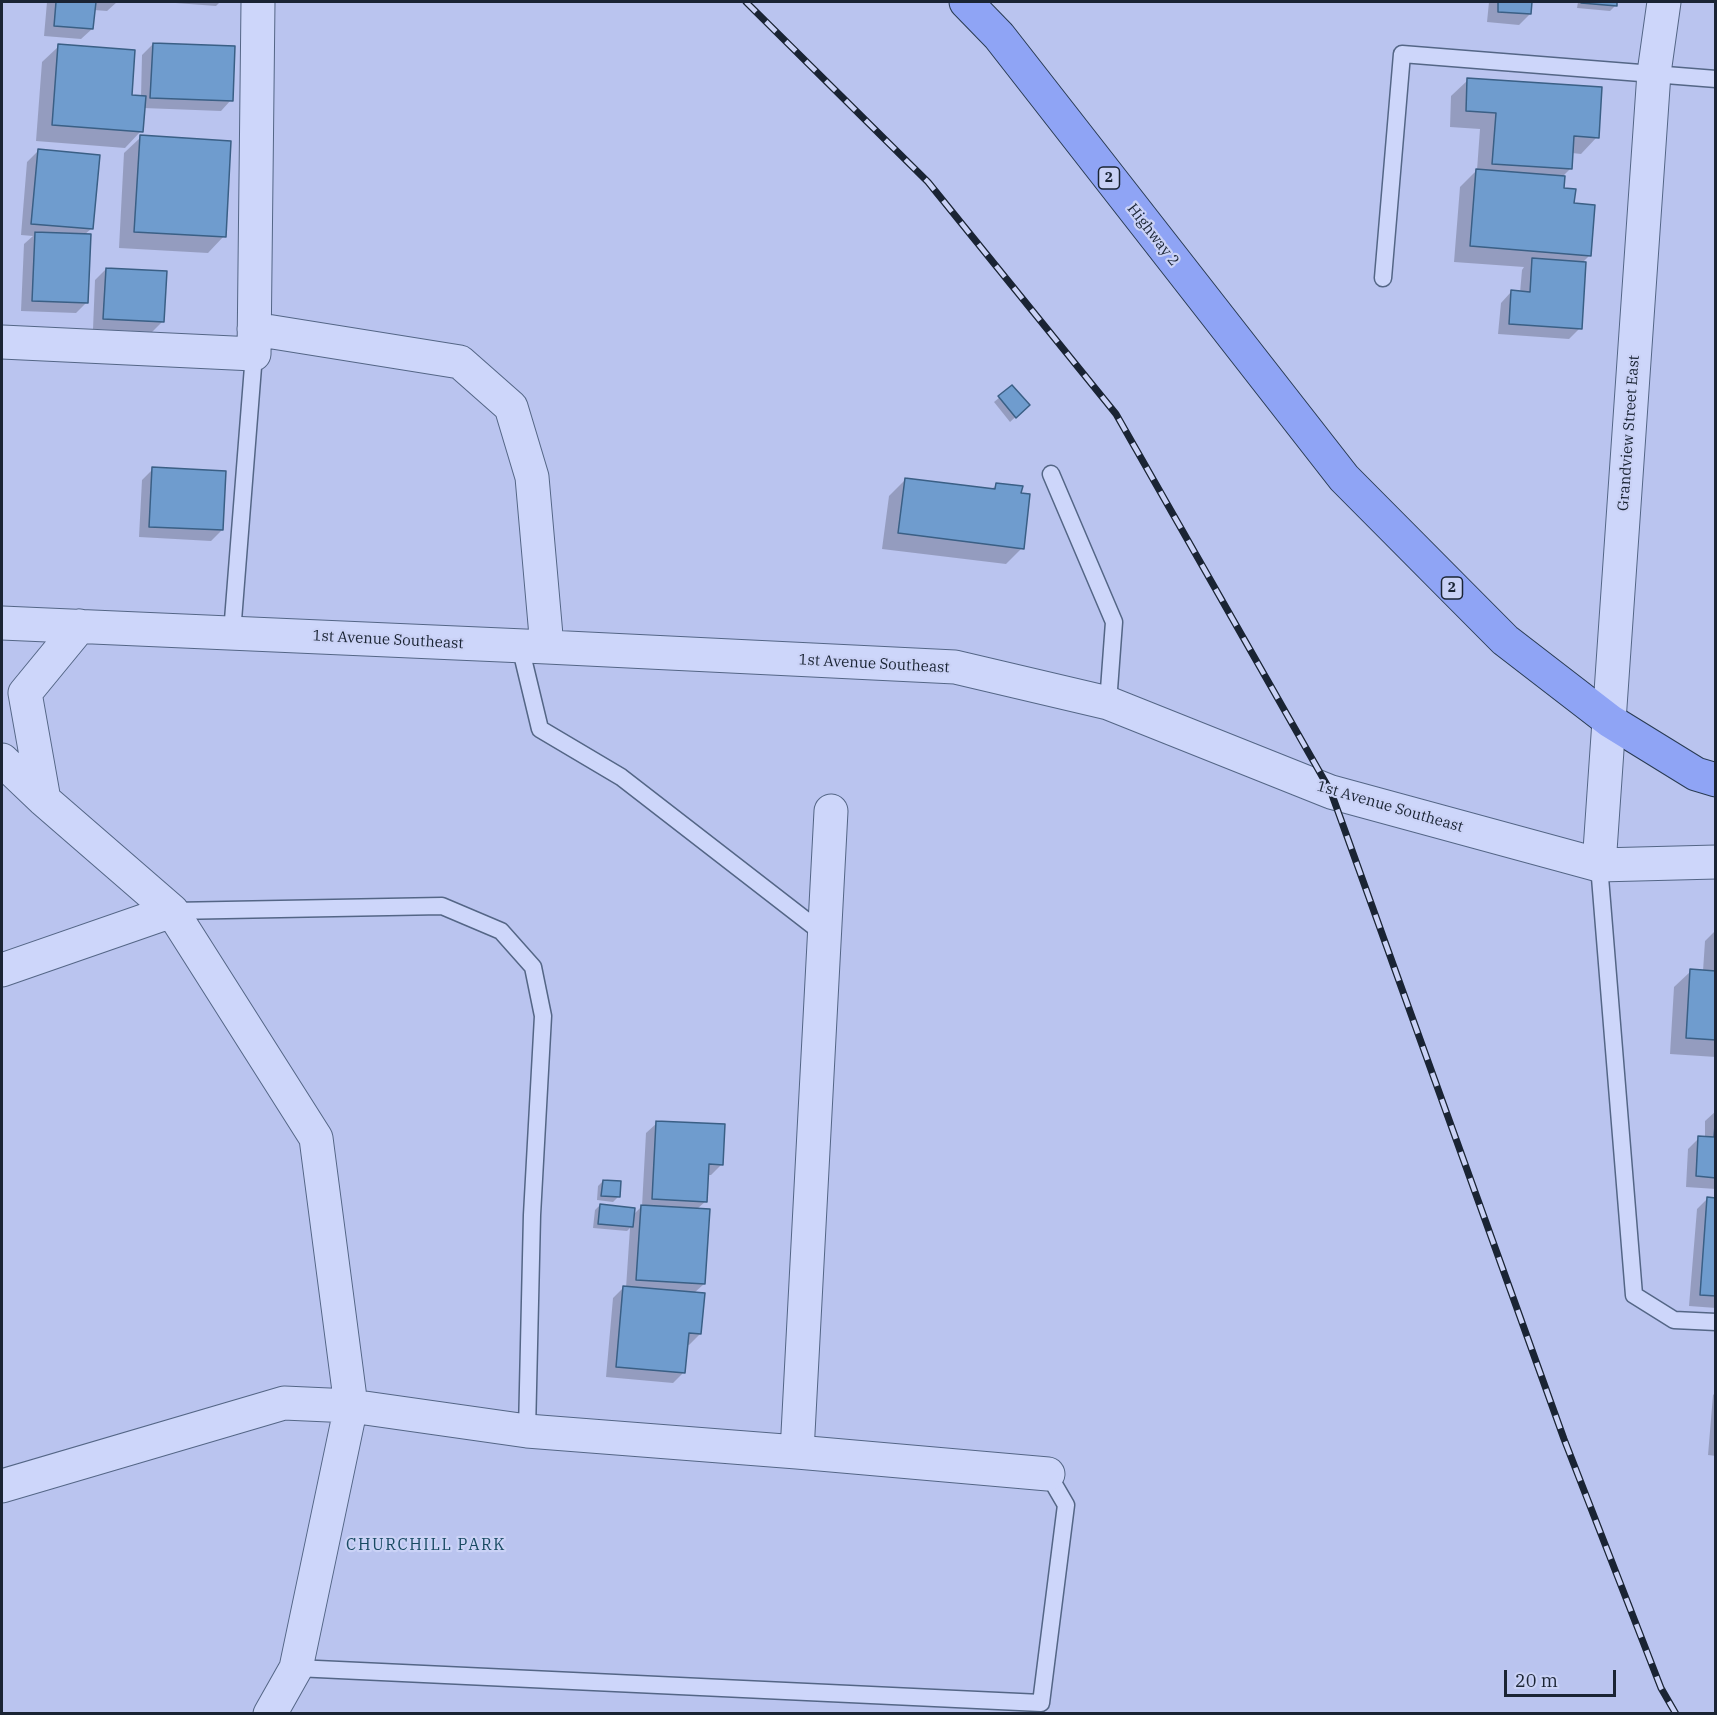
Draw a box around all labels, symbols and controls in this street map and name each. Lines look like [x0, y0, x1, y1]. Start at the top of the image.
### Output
road number: 2 [1098, 167, 1120, 189]
street label: Highway 2 [1123, 200, 1183, 270]
street label: Grandview Street East [1615, 354, 1643, 512]
road number: 2 [1442, 577, 1462, 599]
street label: 1st Avenue Southeast [312, 627, 464, 653]
street label: 1st Avenue Southeast [798, 651, 950, 677]
street label: 1st Avenue Southeast [1315, 777, 1465, 837]
district label: CHURCHILL PARK [346, 1535, 506, 1555]
scale bar [1507, 1658, 1620, 1696]
text: 20 m [1515, 1669, 1558, 1692]

